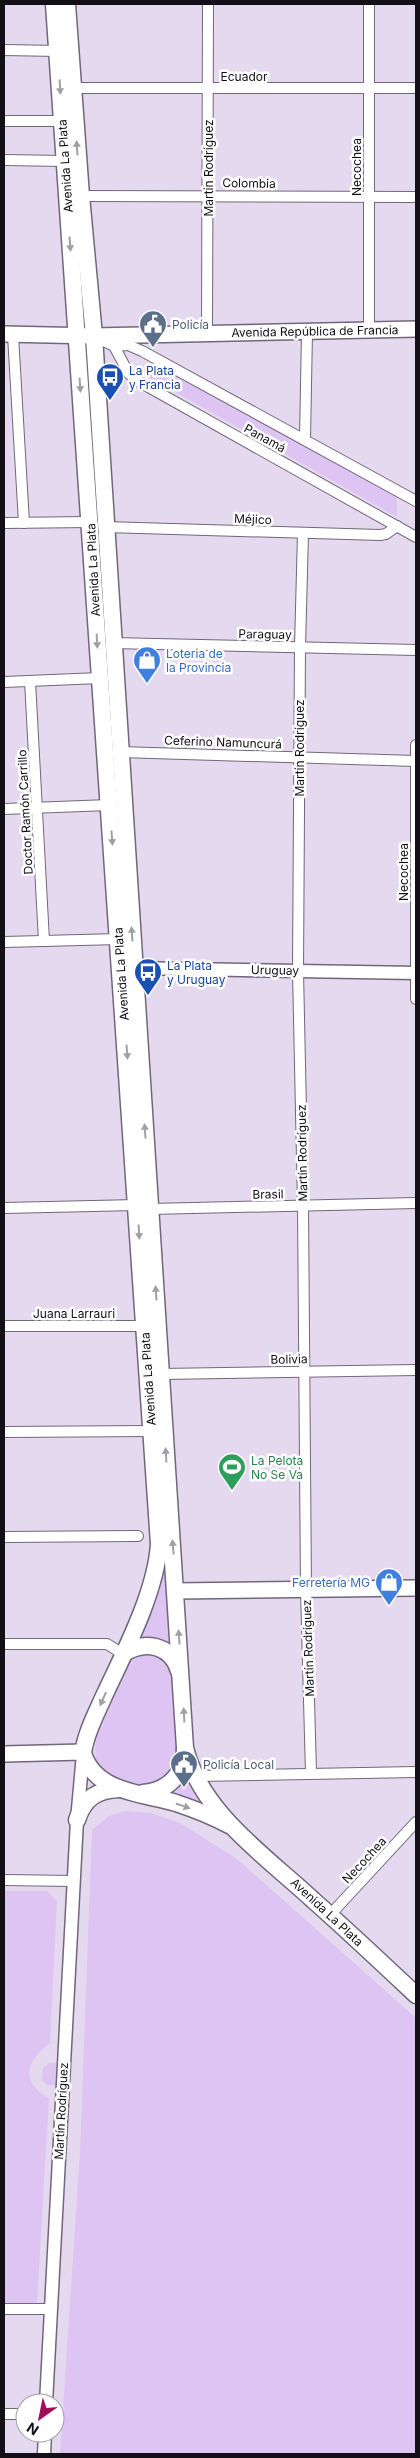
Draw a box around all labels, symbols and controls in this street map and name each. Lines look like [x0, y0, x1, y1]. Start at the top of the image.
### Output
street label: Ecuador [221, 69, 268, 84]
one-way arrow [56, 80, 64, 96]
street label: Avenida La Plata [54, 119, 76, 213]
street label: Martín Rodríguez [201, 119, 216, 217]
street label: Necochea [349, 138, 364, 196]
one-way arrow [73, 139, 81, 155]
street label: Colombia [222, 175, 276, 191]
one-way arrow [66, 237, 74, 253]
public building icon: Policía [138, 309, 168, 348]
place label: Policía [172, 317, 209, 332]
street label: Avenida República de Francia [231, 322, 399, 340]
bus stop icon: La Plata y Francia [95, 362, 125, 401]
place label: La Plata y Francia [129, 363, 181, 392]
one-way arrow [76, 377, 84, 393]
street label: Panamá [241, 420, 289, 456]
street label: Méjico [234, 511, 272, 527]
street label: Avenida La Plata [83, 523, 103, 617]
street label: Paraguay [238, 626, 292, 642]
one-way arrow [94, 633, 102, 649]
shop icon: Loteria de la Provincia [132, 645, 162, 684]
place label: Loteria de la Provincia [166, 646, 231, 675]
street label: Martín Rodríguez [292, 699, 307, 797]
street label: Ceferino Namuncurá [164, 732, 282, 752]
street label: Doctor Ramón Carrillo [14, 749, 36, 875]
one-way arrow [108, 830, 116, 846]
street label: Necochea [396, 843, 411, 901]
one-way arrow [127, 925, 135, 941]
street label: Avenida La Plata [110, 927, 132, 1021]
bus stop icon: La Plata y Uruguay [133, 957, 163, 996]
place label: La Plata y Uruguay [167, 958, 226, 987]
street label: Uruguay [251, 962, 300, 978]
one-way arrow [123, 1044, 131, 1060]
street label: Martín Rodríguez [294, 1104, 310, 1202]
one-way arrow [140, 1122, 148, 1138]
street label: Brasil [252, 1186, 284, 1202]
one-way arrow [135, 1224, 143, 1240]
one-way arrow [151, 1284, 159, 1300]
street label: Juana Larrauri [33, 1306, 115, 1321]
street label: Avenida La Plata [137, 1332, 159, 1426]
street label: Bolivia [270, 1351, 308, 1367]
one-way arrow [162, 1447, 170, 1463]
sports icon: La Pelota No Se Va [217, 1452, 247, 1491]
place label: La Pelota No Se Va [251, 1453, 303, 1482]
one-way arrow [169, 1539, 177, 1555]
shop icon: Ferretería MG [374, 1567, 404, 1606]
place label: Ferretería MG [292, 1575, 370, 1590]
street label: Martín Rodríguez [299, 1599, 317, 1697]
one-way arrow [175, 1629, 183, 1645]
one-way arrow [99, 1692, 107, 1706]
one-way arrow [179, 1707, 187, 1723]
public building icon: Policía Local [169, 1749, 199, 1788]
place label: Policía Local [203, 1757, 274, 1772]
one-way arrow [176, 1802, 191, 1810]
street label: Necochea [339, 1834, 389, 1886]
street label: Avenida La Plata [288, 1875, 366, 1949]
street label: Martín Rodríguez [51, 2062, 71, 2160]
north arrow [15, 2393, 65, 2443]
text: N [24, 2419, 42, 2439]

